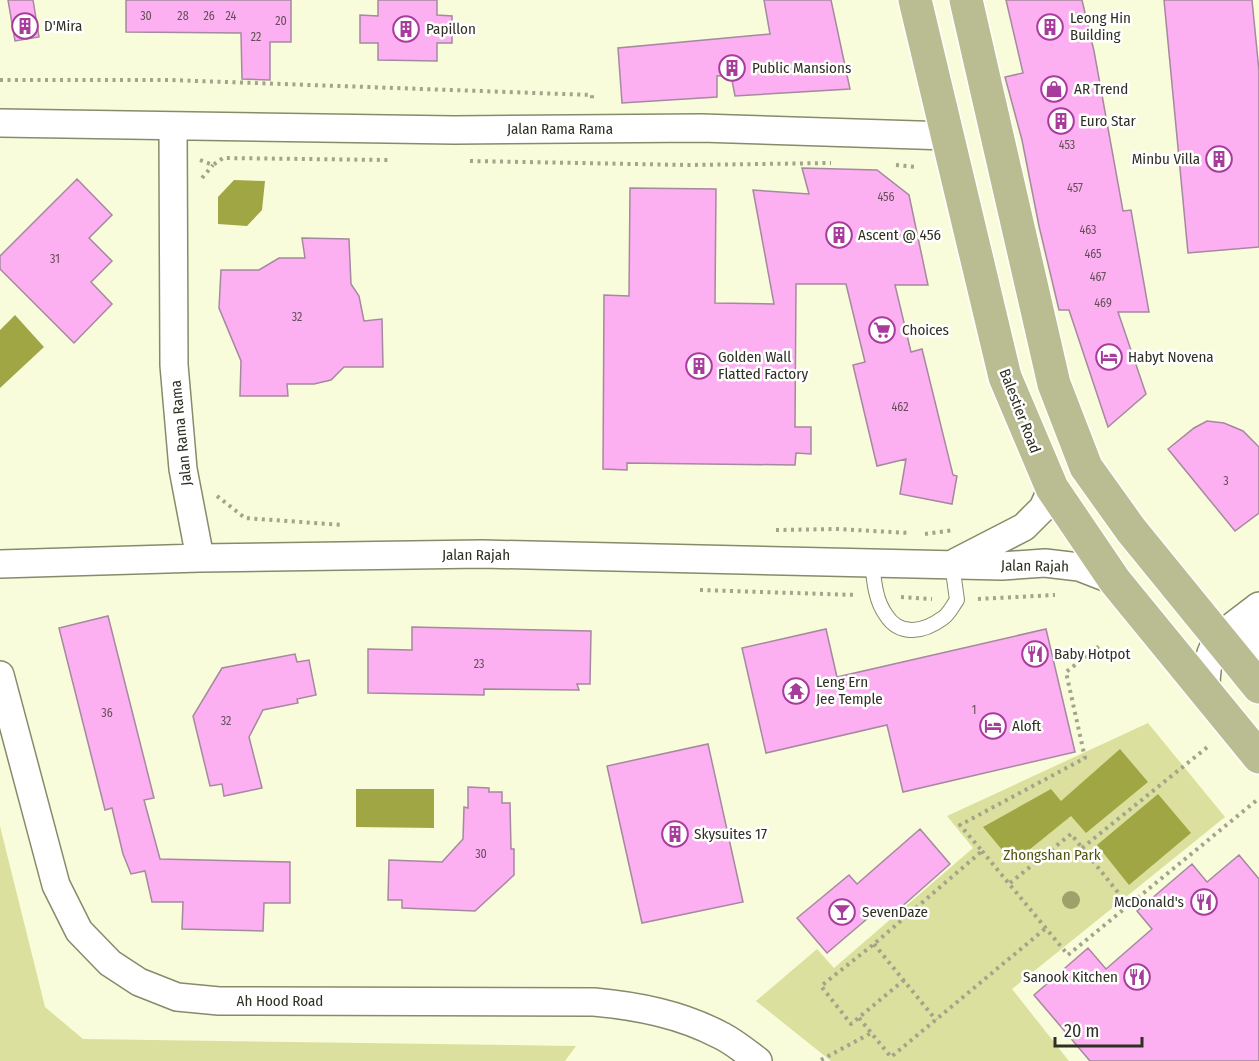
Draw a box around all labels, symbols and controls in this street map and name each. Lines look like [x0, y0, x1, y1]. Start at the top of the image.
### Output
house number: 30 [140, 9, 152, 23]
house number: 28 [177, 9, 189, 23]
house number: 26 [203, 9, 215, 23]
house number: 24 [226, 9, 237, 23]
place label: Leong Hin Building [1070, 9, 1131, 44]
building icon: D'Mira [10, 11, 40, 41]
building icon: Leong Hin Building [1035, 12, 1065, 42]
house number: 20 [275, 14, 287, 28]
building icon: Papillon [391, 14, 421, 44]
place label: D'Mira [44, 17, 82, 35]
place label: Papillon [426, 20, 476, 38]
house number: 22 [251, 30, 261, 44]
building icon: Public Mansions [717, 53, 747, 83]
place label: Public Mansions [752, 59, 851, 77]
shop icon: AR Trend [1039, 74, 1069, 104]
place label: AR Trend [1074, 80, 1128, 98]
building icon: Euro Star [1046, 106, 1076, 136]
place label: Euro Star [1080, 112, 1136, 130]
street label: Jalan Rama Rama [507, 120, 613, 138]
house number: 453 [1059, 138, 1075, 152]
building icon: Minbu Villa [1204, 144, 1234, 174]
place label: Minbu Villa [1132, 150, 1200, 168]
house number: 457 [1067, 181, 1083, 195]
house number: 456 [877, 190, 895, 204]
building icon: Ascent @ 456 [824, 220, 854, 250]
house number: 463 [1079, 223, 1097, 237]
place label: Ascent @ 456 [858, 226, 941, 244]
house number: 465 [1084, 247, 1102, 261]
house number: 31 [50, 252, 60, 266]
house number: 467 [1090, 270, 1106, 284]
house number: 469 [1094, 296, 1112, 310]
house number: 32 [292, 310, 302, 324]
supermarket icon: Choices [867, 315, 897, 345]
place label: Choices [902, 321, 949, 339]
hotel icon: Habyt Novena [1094, 342, 1124, 372]
place label: Golden Wall Flatted Factory [718, 348, 808, 383]
place label: Habyt Novena [1128, 348, 1214, 366]
building icon: Golden Wall Flatted Factory [684, 351, 714, 381]
street label: Balestier Road [996, 366, 1044, 456]
street label: Jalan Rama Rama [167, 379, 195, 487]
house number: 462 [892, 400, 908, 414]
house number: 3 [1223, 474, 1229, 488]
street label: Jalan Rajah [442, 546, 510, 564]
street label: Jalan Rajah [1001, 556, 1069, 576]
restaurant icon: Baby Hotpot [1020, 639, 1050, 669]
place label: Baby Hotpot [1054, 645, 1130, 663]
house number: 23 [474, 657, 484, 671]
place label: Leng Ern Jee Temple [816, 673, 883, 708]
temple icon: Leng Ern Jee Temple [781, 676, 811, 706]
house number: 1 [972, 703, 976, 717]
house number: 36 [101, 706, 113, 720]
hotel icon: Aloft [978, 711, 1008, 741]
house number: 32 [221, 714, 231, 728]
place label: Aloft [1012, 717, 1041, 735]
building icon: Skysuites 17 [660, 819, 690, 849]
place label: Skysuites 17 [694, 825, 767, 843]
park label: Zhongshan Park [1003, 846, 1101, 864]
house number: 30 [475, 847, 487, 861]
restaurant icon: McDonald's [1189, 887, 1219, 917]
place label: McDonald's [1114, 893, 1184, 911]
bar icon: SevenDaze [827, 897, 857, 927]
place label: SevenDaze [862, 903, 928, 921]
restaurant icon: Sanook Kitchen [1122, 962, 1152, 992]
place label: Sanook Kitchen [1023, 968, 1118, 986]
street label: Ah Hood Road [237, 992, 323, 1010]
scale bar [1055, 1010, 1142, 1048]
text: 20 m [1064, 1020, 1099, 1042]

